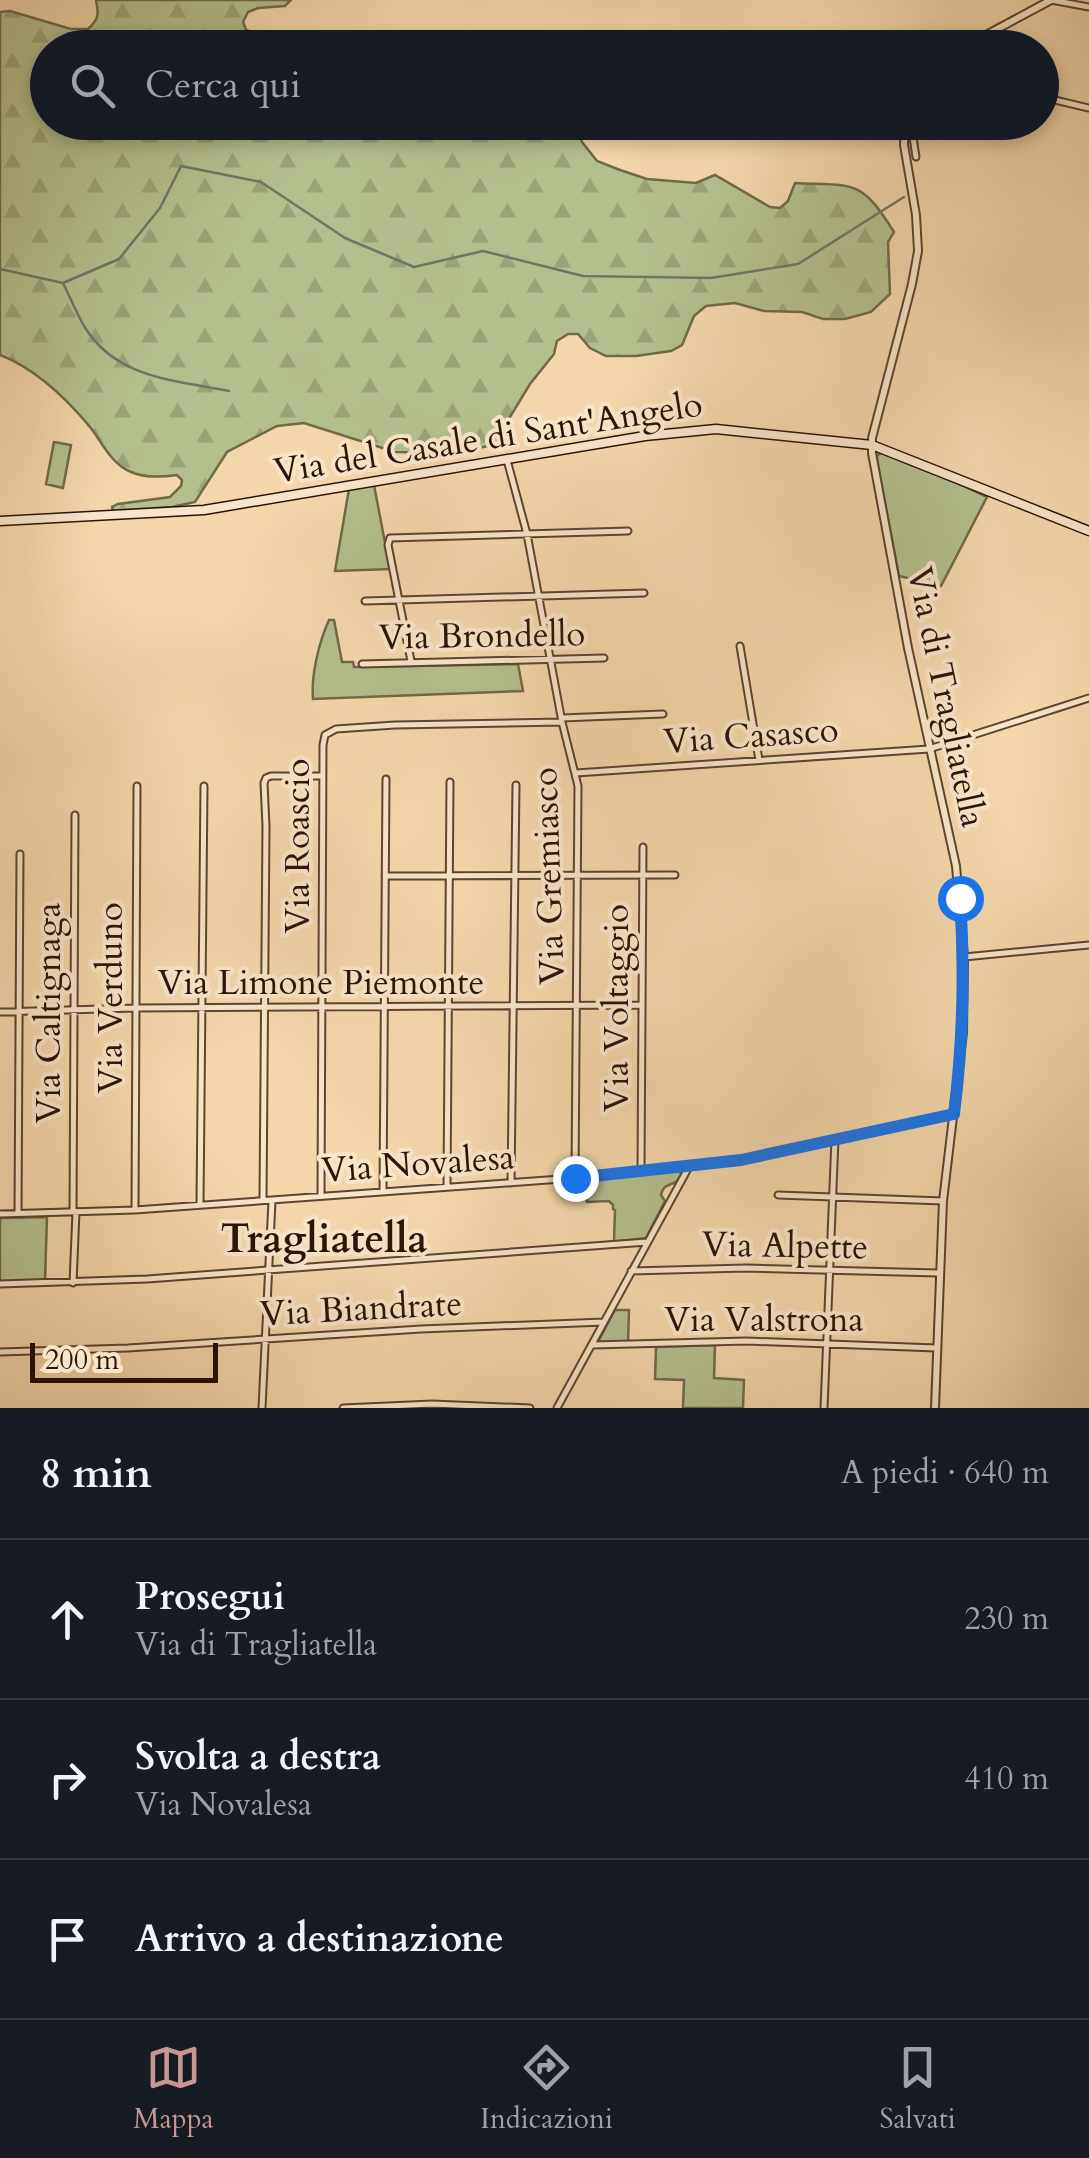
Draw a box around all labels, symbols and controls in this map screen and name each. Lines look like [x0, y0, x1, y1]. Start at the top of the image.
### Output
search box [30, 30, 1059, 140]
icon: search [65, 58, 120, 113]
text: Cerca qui [145, 59, 301, 111]
street label: Via del Casale di Sant'Angelo [270, 380, 706, 496]
street label: Via di Tragliatella [895, 562, 997, 832]
street label: Via Brondello [378, 610, 586, 662]
street label: Via Casasco [662, 706, 840, 766]
street label: Via Roascio [274, 759, 322, 933]
street label: Via Gremiasco [521, 766, 577, 986]
route start [938, 876, 984, 922]
street label: Via Caltignaga [25, 902, 73, 1124]
street label: Via Verduno [87, 902, 135, 1094]
street label: Via Voltaggio [593, 904, 641, 1112]
street label: Via Limone Piemonte [158, 959, 484, 1007]
street label: Via Novalesa [320, 1133, 516, 1195]
route end [553, 1156, 599, 1202]
district label: Tragliatella [221, 1212, 428, 1267]
street label: Via Alpette [701, 1221, 869, 1271]
street label: Via Biandrate [259, 1280, 463, 1338]
street label: Via Valstrona [664, 1296, 864, 1344]
scale bar [30, 1338, 218, 1382]
text: 200 m [45, 1341, 119, 1379]
text: 8 min [40, 1445, 152, 1502]
text: A piedi · 640 m [841, 1451, 1049, 1495]
text: Prosegui [135, 1571, 285, 1623]
icon: ahead [40, 1592, 95, 1647]
text: 230 m [964, 1597, 1049, 1641]
text: Via di Tragliatella [135, 1623, 377, 1667]
text: Svolta a destra [135, 1731, 381, 1783]
icon: right [40, 1752, 95, 1807]
text: 410 m [964, 1757, 1049, 1801]
text: Via Novalesa [135, 1783, 312, 1827]
icon: arrive [40, 1912, 95, 1967]
text: Arrivo a destinazione [135, 1913, 504, 1965]
tab: Mappa [133, 2040, 214, 2138]
tab: Indicazioni [480, 2040, 613, 2138]
tab: Salvati [879, 2040, 956, 2138]

